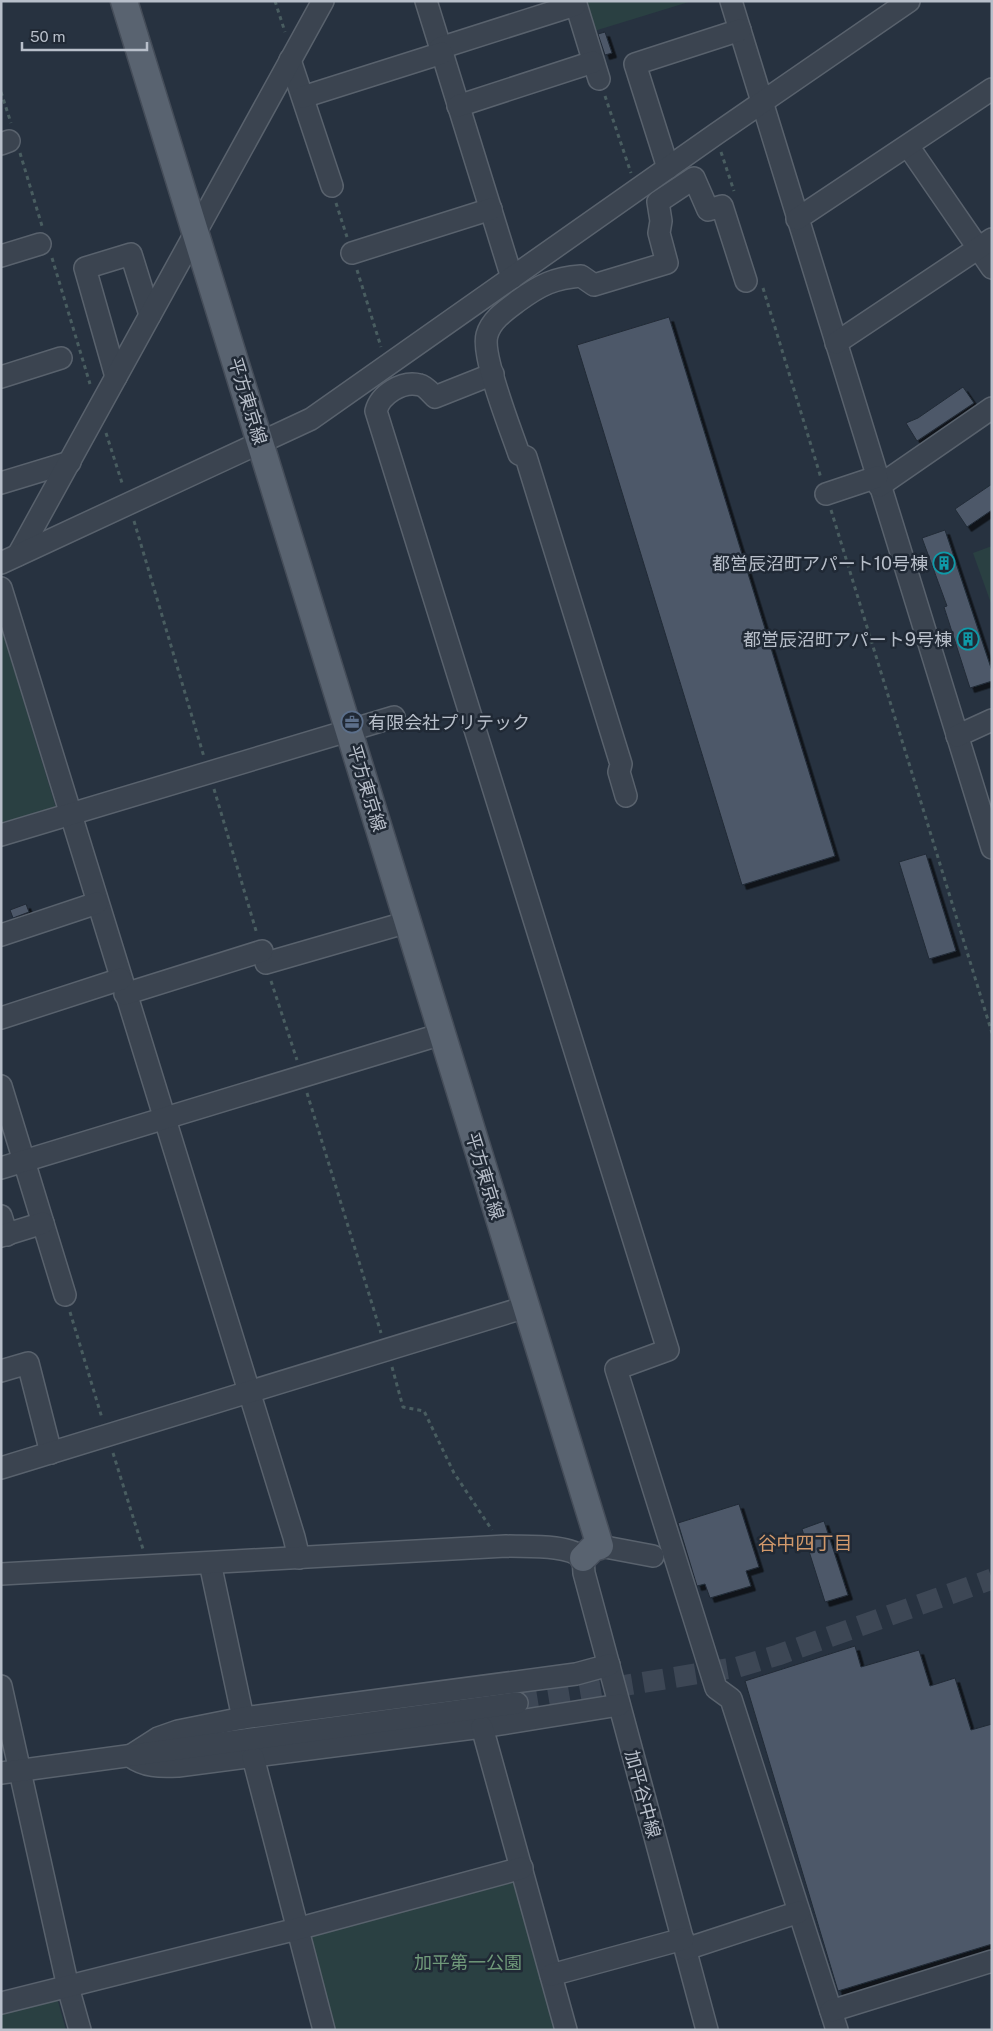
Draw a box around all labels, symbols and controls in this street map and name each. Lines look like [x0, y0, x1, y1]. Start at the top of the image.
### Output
scale bar [22, 20, 148, 52]
text: 50 m [30, 28, 65, 45]
street label: 平方東京線 [225, 355, 271, 447]
building icon: 都営辰沼町アパート10号棟 [932, 551, 956, 575]
place label: 都営辰沼町アパート10号棟 [712, 553, 928, 574]
building icon: 都営辰沼町アパート9号棟 [956, 627, 980, 651]
place label: 都営辰沼町アパート9号棟 [743, 629, 952, 650]
office icon: 有限会社プリテック [340, 710, 364, 734]
place label: 有限会社プリテック [368, 712, 530, 733]
street label: 平方東京線 [344, 742, 390, 834]
street label: 平方東京線 [462, 1130, 508, 1222]
district label: 谷中四丁目 [757, 1532, 853, 1554]
street label: 加平谷中線 [621, 1748, 665, 1840]
park label: 加平第一公園 [414, 1952, 522, 1973]

